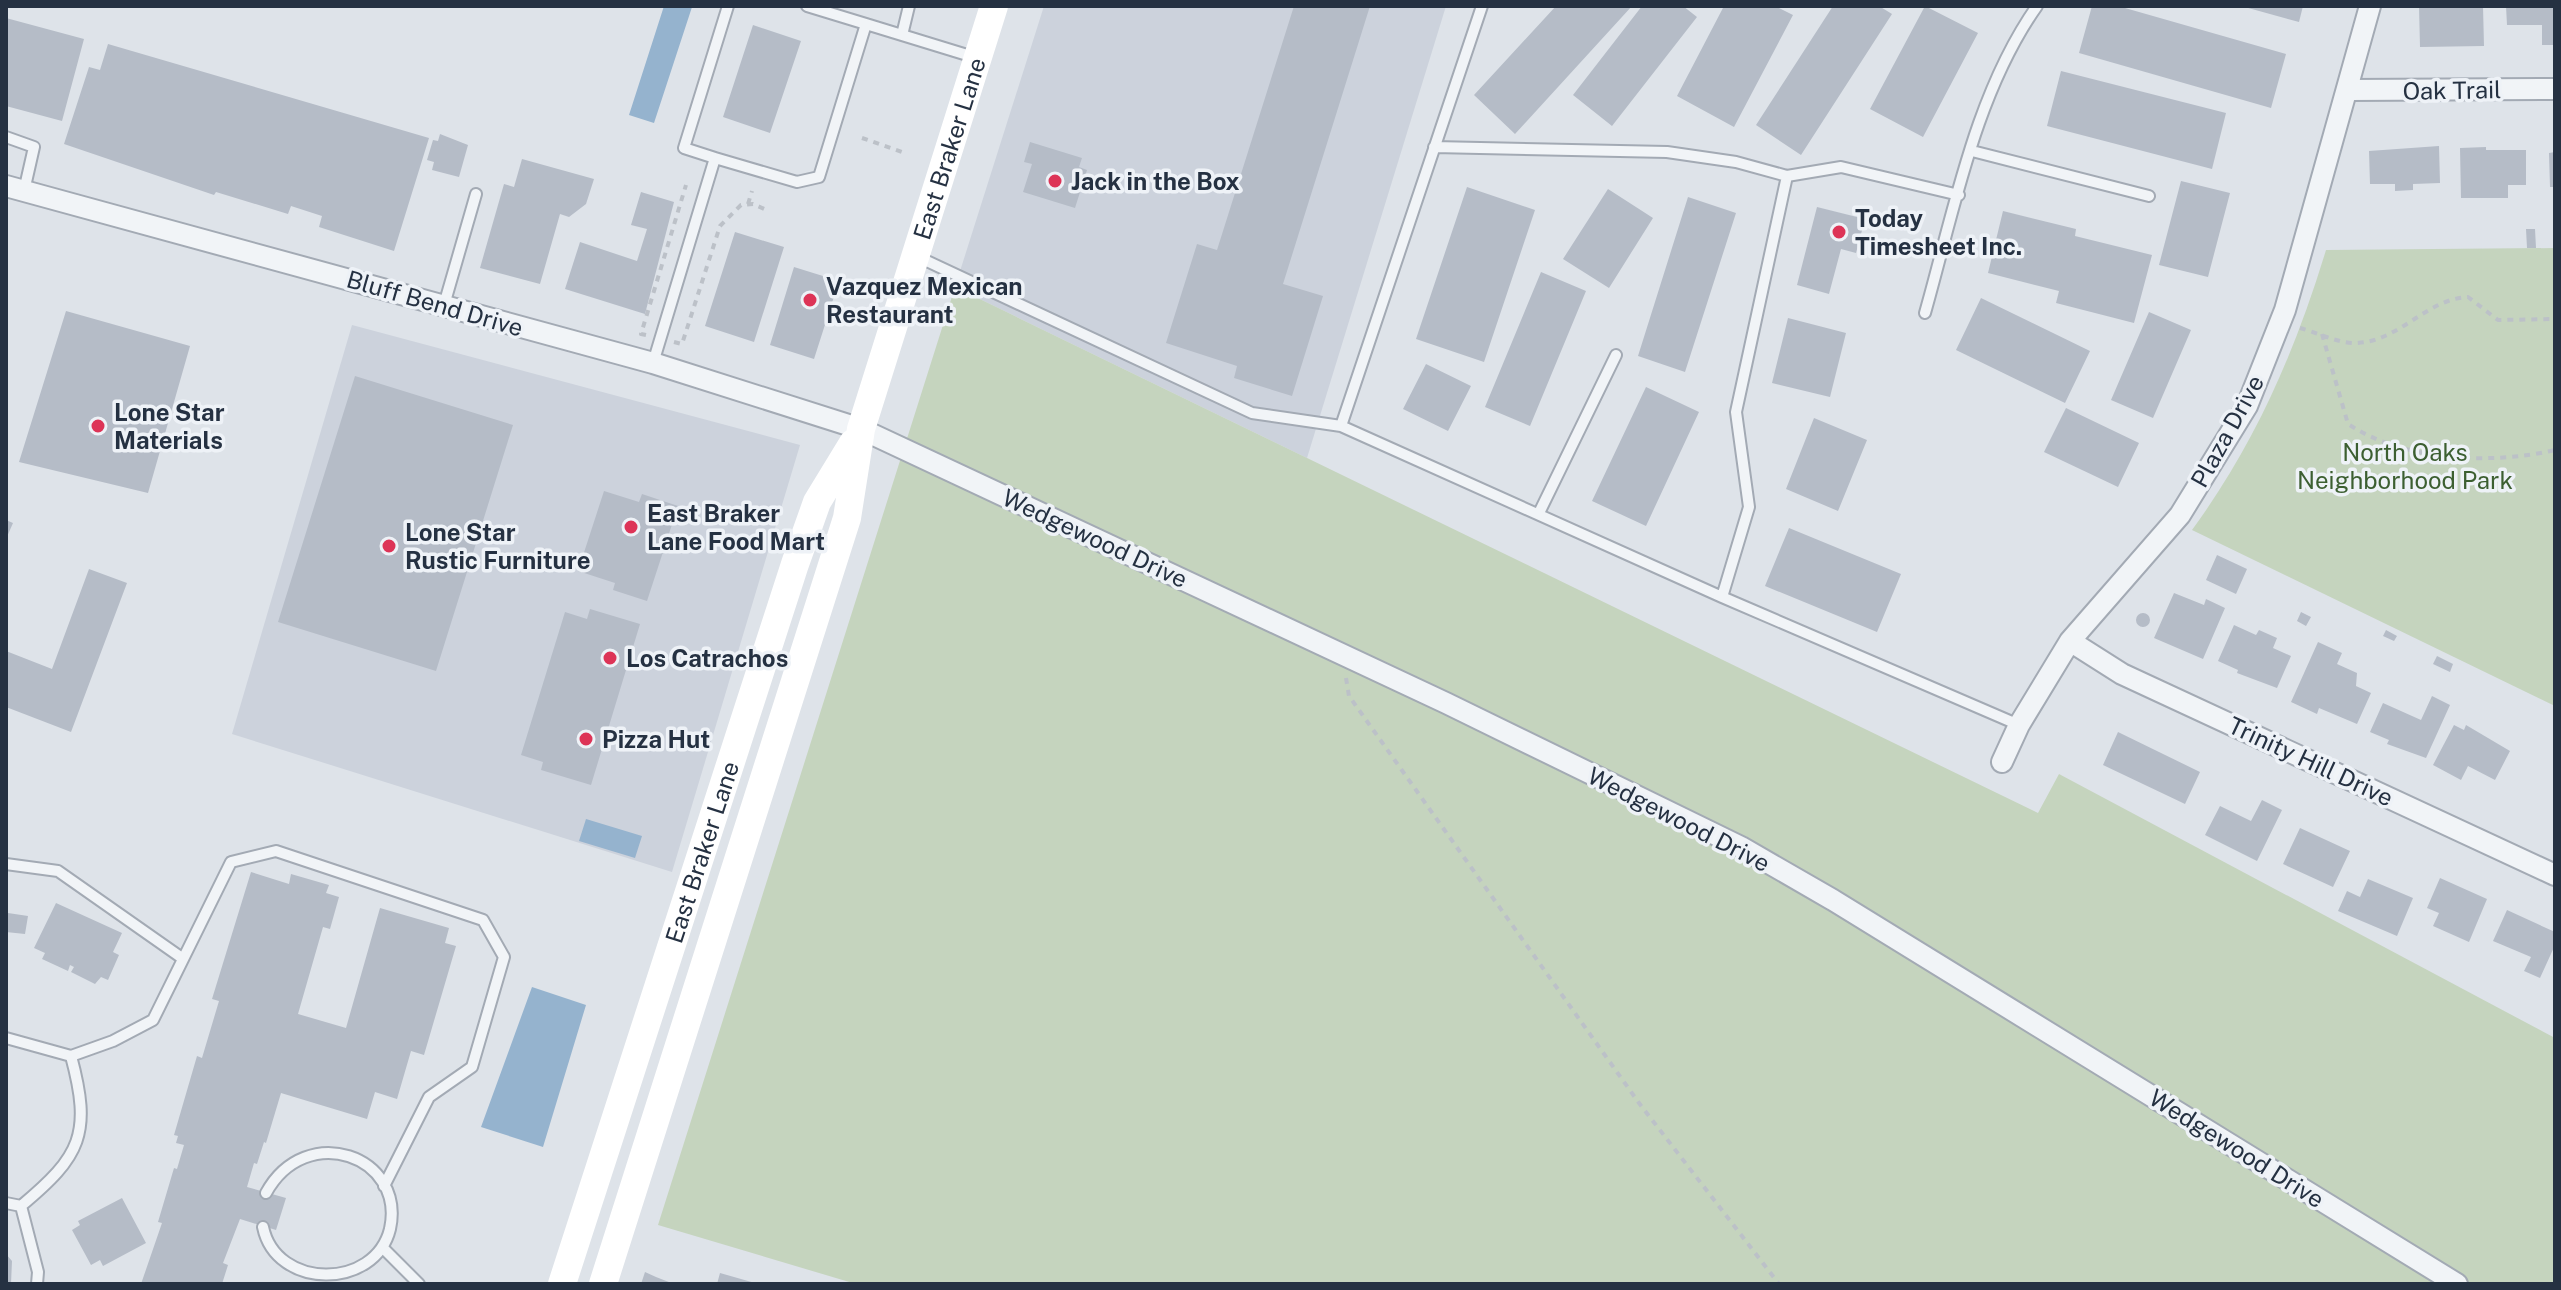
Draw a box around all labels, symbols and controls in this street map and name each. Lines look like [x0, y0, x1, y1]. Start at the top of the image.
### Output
street label: East Braker Lane [907, 54, 991, 243]
street label: Oak Trail [2402, 75, 2502, 105]
place label: Jack in the Box [1071, 167, 1240, 195]
marker: Jack in the Box [1046, 172, 1064, 190]
place label: Today Timesheet Inc. [1855, 204, 2022, 260]
marker: Today Timesheet Inc. [1830, 223, 1848, 241]
street label: Bluff Bend Drive [343, 264, 527, 342]
place label: Vazquez Mexican Restaurant [826, 272, 1023, 328]
marker: Vazquez Mexican Restaurant [801, 291, 819, 309]
street label: Plaza Drive [2185, 370, 2269, 492]
place label: Lone Star Materials [114, 398, 225, 454]
marker: Lone Star Materials [89, 417, 107, 435]
park label: North Oaks Neighborhood Park [2297, 438, 2513, 494]
street label: Wedgewood Drive [998, 483, 1192, 593]
place label: East Braker Lane Food Mart [647, 499, 825, 555]
place label: Lone Star Rustic Furniture [405, 518, 591, 574]
marker: East Braker Lane Food Mart [622, 518, 640, 536]
marker: Lone Star Rustic Furniture [380, 537, 398, 555]
place label: Los Catrachos [626, 644, 788, 672]
marker: Los Catrachos [601, 649, 619, 667]
street label: Trinity Hill Drive [2224, 711, 2398, 811]
place label: Pizza Hut [602, 725, 710, 753]
marker: Pizza Hut [577, 730, 595, 748]
street label: East Braker Lane [659, 758, 744, 946]
street label: Wedgewood Drive [1583, 761, 1775, 877]
street label: Wedgewood Drive [2144, 1083, 2330, 1213]

